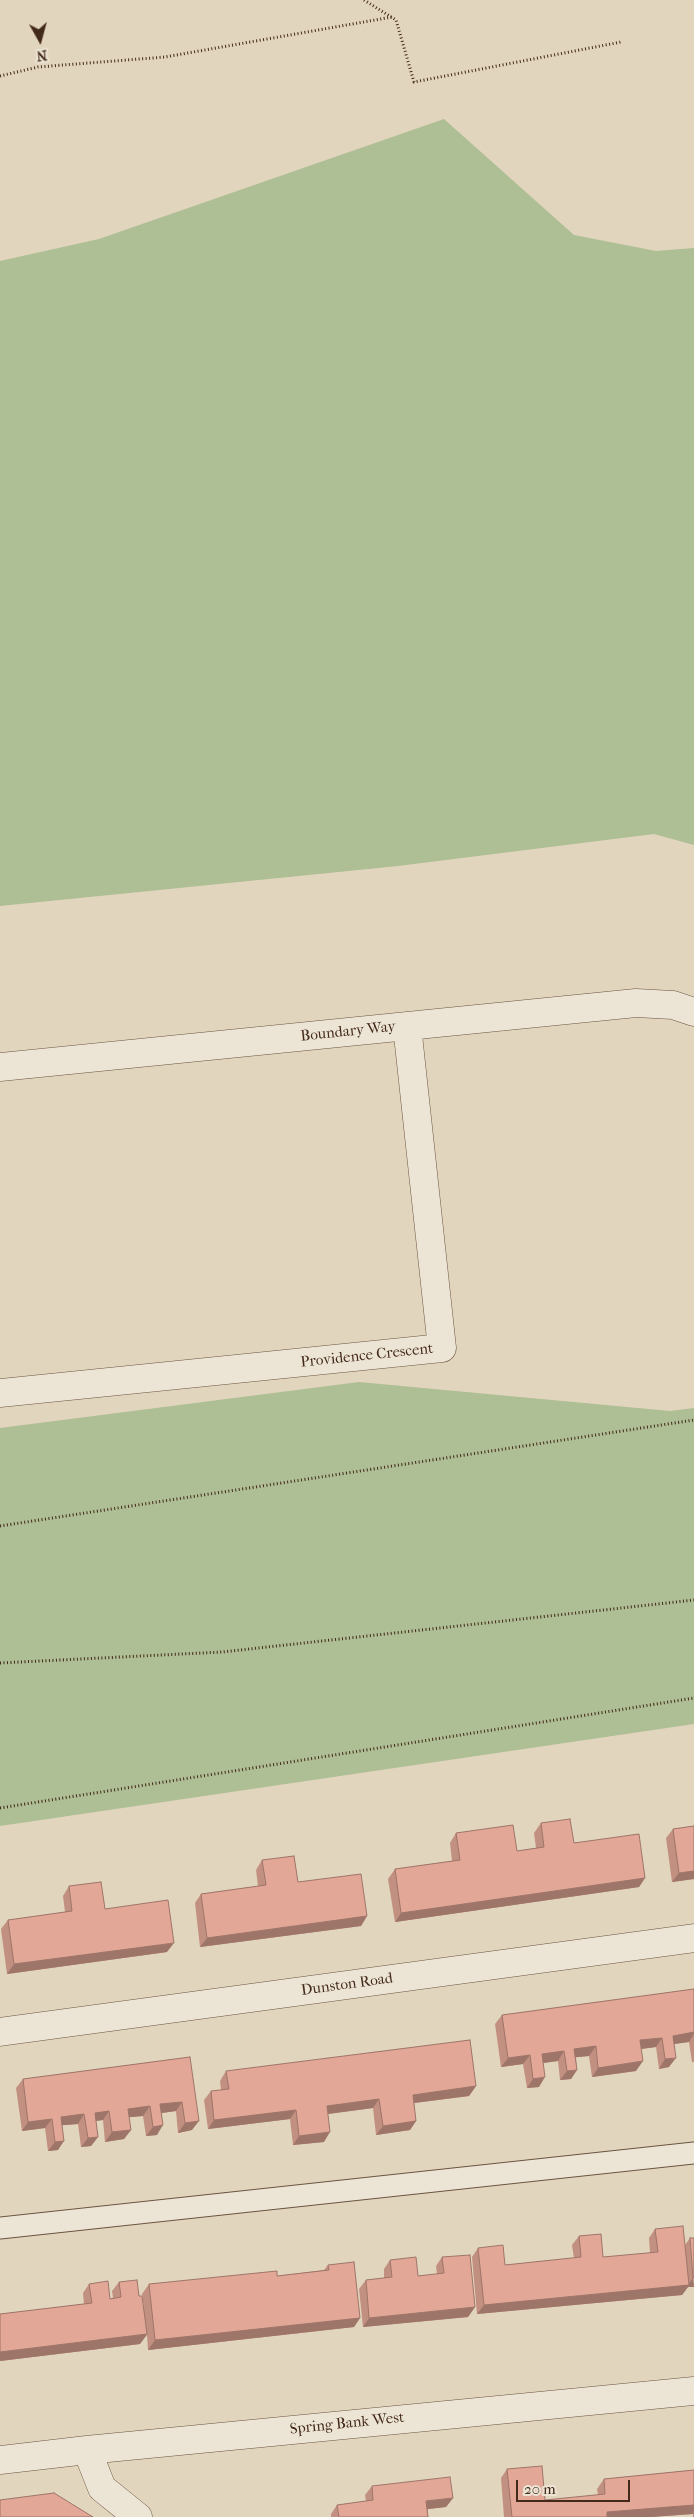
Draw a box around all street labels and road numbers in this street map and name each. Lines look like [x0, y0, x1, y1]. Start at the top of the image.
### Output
street label: Boundary Way [300, 1018, 396, 1046]
street label: Providence Crescent [300, 1340, 434, 1372]
street label: Dunston Road [300, 1970, 394, 2000]
street label: Spring Bank West [289, 2409, 405, 2439]

